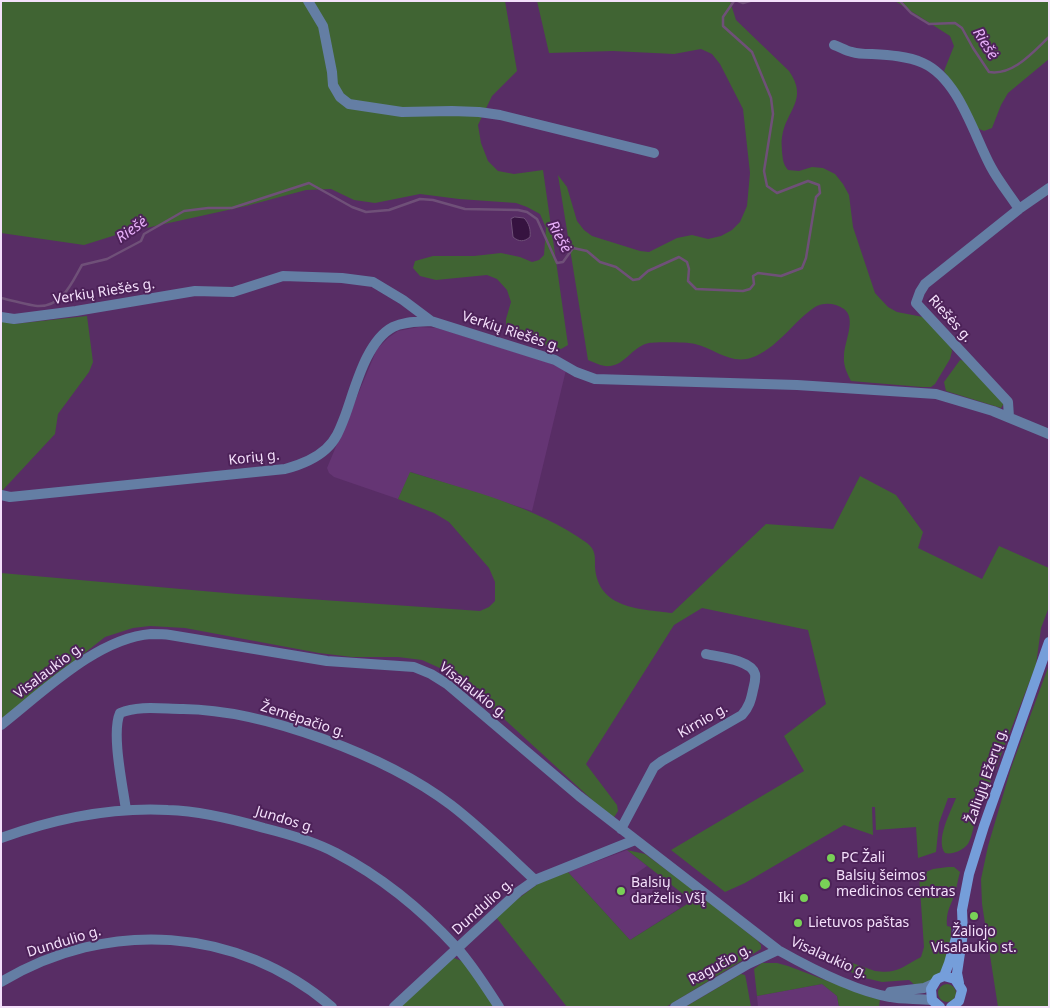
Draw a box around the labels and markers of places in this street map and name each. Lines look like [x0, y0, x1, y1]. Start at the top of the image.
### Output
place label: PC Žali [841, 850, 885, 866]
marker: PC Žali [825, 852, 837, 864]
place label: Balsių šeimos medicinos centras [836, 868, 955, 900]
place label: Balsių darželis VšĮ [631, 875, 705, 908]
marker: Balsių šeimos medicinos centras [818, 877, 832, 891]
marker: Balsių darželis VšĮ [615, 885, 627, 897]
place label: Iki [778, 890, 794, 906]
marker: Iki [798, 892, 810, 904]
marker: Žaliojo Visalaukio st. [968, 910, 980, 922]
place label: Lietuvos paštas [808, 915, 909, 931]
marker: Lietuvos paštas [792, 917, 804, 929]
place label: Žaliojo Visalaukio st. [931, 924, 1017, 956]

